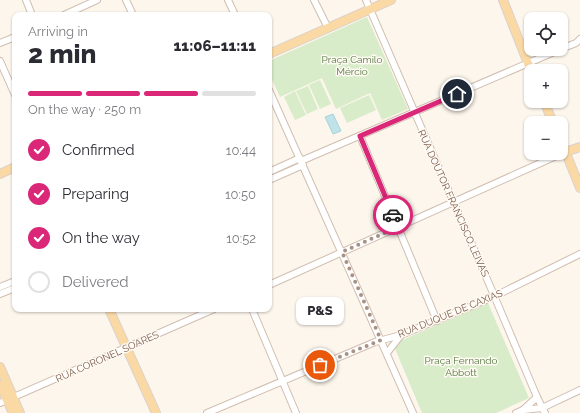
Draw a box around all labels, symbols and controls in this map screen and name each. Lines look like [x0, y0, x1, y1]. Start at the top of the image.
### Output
map controls [524, 12, 568, 160]
button: locate [524, 12, 568, 56]
text: Arriving in [28, 24, 88, 39]
text: 11:06–11:11 [174, 37, 256, 55]
text: 2 min [28, 39, 96, 69]
park label: Praça Camilo Mércio [322, 54, 383, 77]
button: + [524, 64, 568, 108]
pin [440, 77, 474, 111]
icon: home [446, 83, 468, 105]
text: On the way · 250 m [28, 102, 141, 117]
button: − [524, 116, 568, 160]
street label: RUA DOUTOR FRANCISCO LEIVAS [416, 128, 491, 278]
icon: check [28, 139, 50, 161]
text: Confirmed [62, 141, 135, 159]
text: 10:44 [226, 143, 256, 158]
icon: check [28, 183, 50, 205]
text: Preparing [62, 185, 129, 203]
text: 10:50 [225, 187, 256, 202]
courier [373, 195, 413, 235]
icon: car [382, 204, 404, 226]
icon: check [28, 227, 50, 249]
text: On the way [62, 229, 140, 247]
text: 10:52 [226, 231, 256, 246]
text: Delivered [62, 273, 129, 291]
street label: RUA DUQUE DE CAXIAS [396, 287, 504, 340]
callout: P&S [296, 297, 344, 325]
text: P&S [307, 303, 333, 318]
street label: RUA CORONEL SOARES [54, 329, 160, 384]
pin [303, 348, 337, 382]
icon: bag [309, 354, 331, 376]
park label: Praça Fernando Abbott [425, 355, 497, 378]

